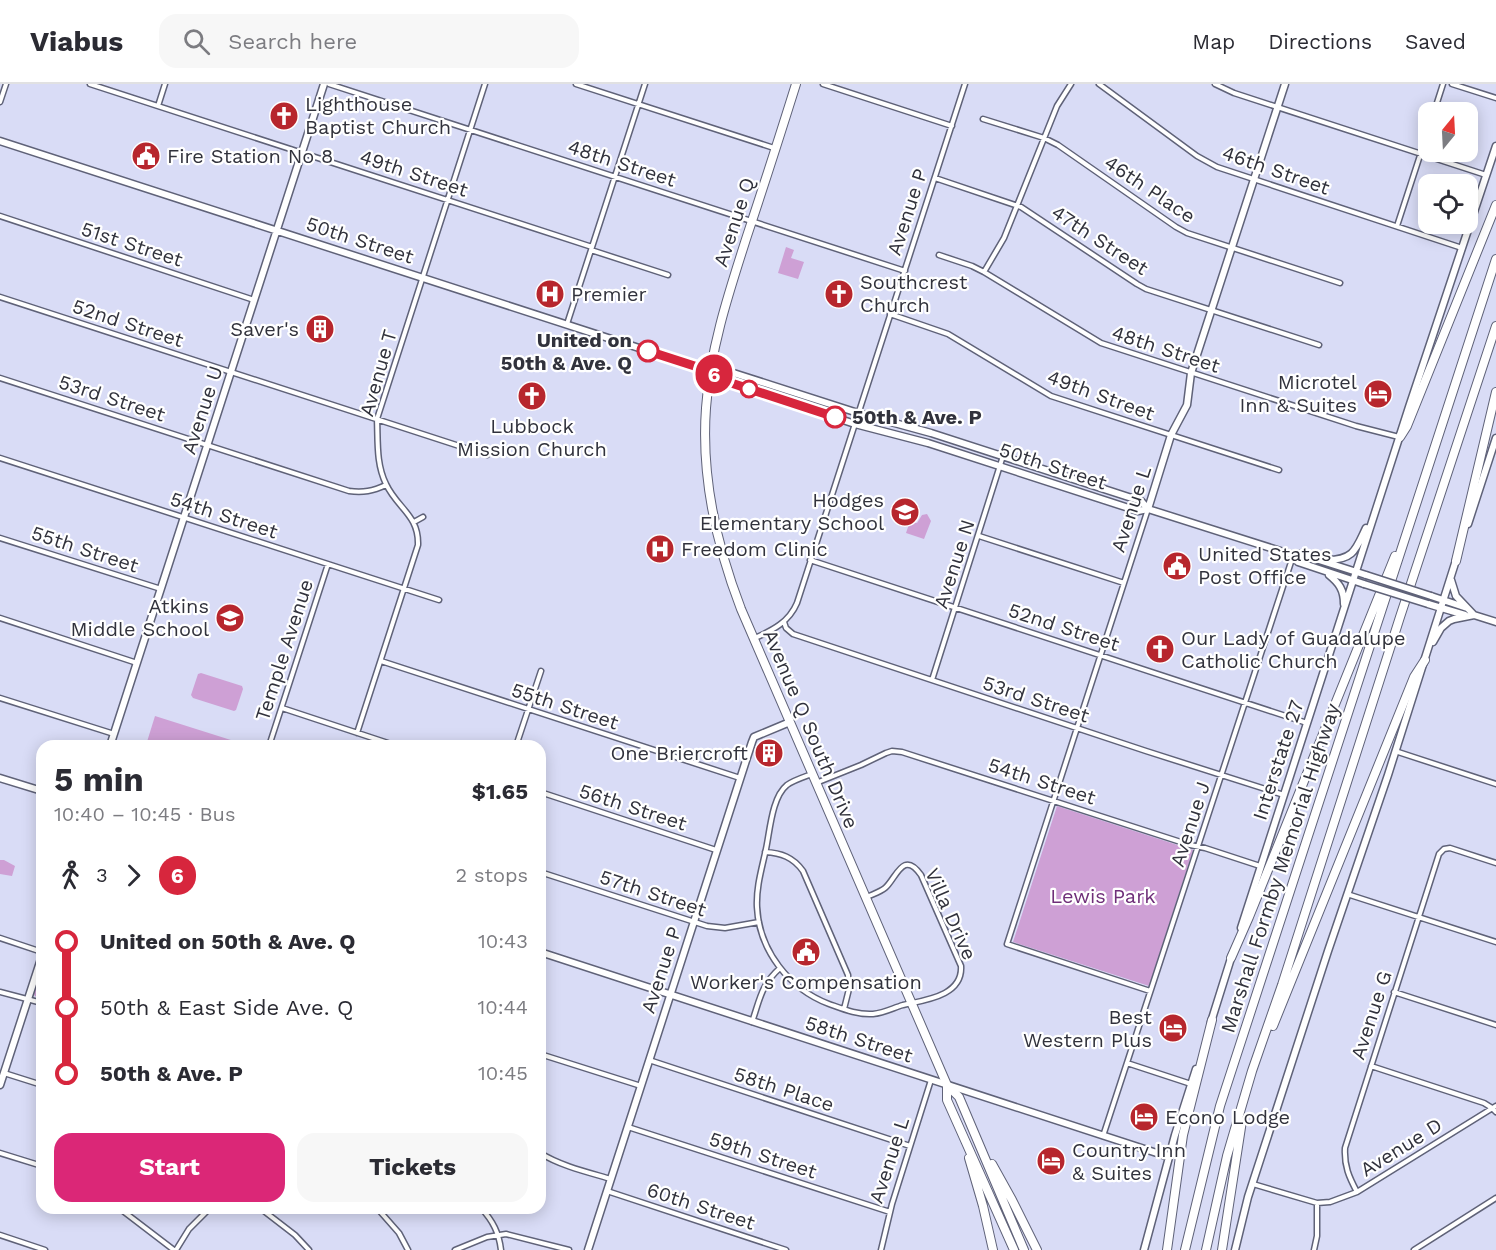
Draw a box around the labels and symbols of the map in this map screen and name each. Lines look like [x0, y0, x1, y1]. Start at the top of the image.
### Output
place label: Lighthouse Baptist Church [305, 92, 451, 139]
church icon: Lighthouse Baptist Church [268, 100, 300, 132]
north arrow [1418, 102, 1478, 162]
street label: 48th Street [565, 134, 680, 192]
public building icon: Fire Station No 8 [130, 140, 162, 172]
street label: 46th Street [1219, 140, 1334, 200]
place label: Fire Station No 8 [167, 144, 333, 168]
street label: 49th Street [357, 144, 472, 202]
street label: 46th Place [1100, 150, 1200, 228]
street label: Avenue P [882, 166, 932, 258]
street label: Avenue Q [708, 174, 760, 270]
street label: 47th Street [1047, 200, 1153, 280]
street label: 50th Street [303, 211, 417, 269]
street label: 51st Street [78, 216, 186, 272]
place label: Southcrest Church [860, 270, 968, 317]
hospital icon: Premier [534, 278, 566, 310]
church icon: Southcrest Church [823, 278, 855, 310]
place label: Premier [571, 282, 647, 306]
street label: 52nd Street [69, 294, 187, 352]
building icon: Saver's [304, 313, 336, 345]
place label: Saver's [230, 317, 299, 341]
street label: 48th Street [1109, 320, 1224, 378]
street label: Avenue T [354, 327, 402, 419]
place label: United on 50th & Ave. Q [501, 328, 632, 375]
marker: United on 50th & Ave. Q [637, 340, 659, 362]
line badge: 6 [694, 354, 734, 394]
street label: Avenue U [176, 363, 228, 457]
street label: 49th Street [1044, 365, 1158, 426]
street label: 53rd Street [56, 369, 169, 427]
place label: Microtel Inn & Suites [1239, 370, 1357, 417]
hotel icon: Microtel Inn & Suites [1362, 378, 1394, 410]
church icon: Lubbock Mission Church [516, 380, 548, 412]
unlabelled marker [740, 380, 758, 398]
place label: 50th & Ave. P [852, 405, 982, 429]
marker: 50th & Ave. P [824, 406, 846, 428]
place label: Lubbock Mission Church [457, 414, 607, 461]
street label: 50th Street [996, 437, 1110, 495]
street label: Avenue L [1106, 463, 1156, 555]
street label: 54th Street [167, 486, 281, 544]
place label: Hodges Elementary School [700, 488, 884, 535]
school or university icon: Hodges Elementary School [889, 496, 921, 528]
street label: Avenue N [928, 516, 980, 612]
street label: 55th Street [28, 520, 142, 578]
hospital icon: Freedom Clinic [644, 533, 676, 565]
place label: Freedom Clinic [681, 537, 828, 561]
place label: United States Post Office [1198, 542, 1332, 589]
public building icon: United States Post Office [1161, 550, 1193, 582]
street label: Temple Avenue [250, 576, 318, 724]
place label: Atkins Middle School [71, 594, 209, 641]
street label: 52nd Street [1005, 598, 1123, 656]
school or university icon: Atkins Middle School [214, 602, 246, 634]
street label: Avenue Q South Drive [758, 626, 864, 832]
place label: Our Lady of Guadalupe Catholic Church [1181, 626, 1406, 673]
church icon: Our Lady of Guadalupe Catholic Church [1144, 633, 1176, 665]
street label: 53rd Street [980, 670, 1093, 728]
street label: 55th Street [508, 677, 622, 735]
street label: Interstate 27 [1247, 697, 1309, 823]
street label: Marshall Formby Memorial Highway [1215, 700, 1345, 1036]
building icon: One Briercroft [753, 737, 785, 769]
place label: One Briercroft [610, 741, 749, 765]
street label: 54th Street [985, 752, 1099, 810]
street label: 56th Street [576, 778, 690, 836]
street label: Avenue J [1165, 778, 1215, 870]
street label: 57th Street [597, 864, 710, 922]
street label: Villa Drive [920, 864, 982, 964]
park label: Lewis Park [1050, 884, 1156, 908]
street label: Avenue P [636, 924, 686, 1016]
public building icon: Worker's Compensation [790, 936, 822, 968]
street label: Avenue G [1345, 968, 1397, 1062]
place label: Worker's Compensation [690, 970, 922, 994]
place label: Best Western Plus [1023, 1005, 1153, 1052]
street label: 58th Street [802, 1010, 916, 1068]
hotel icon: Best Western Plus [1157, 1012, 1189, 1044]
street label: 58th Place [731, 1062, 837, 1116]
hotel icon: Econo Lodge [1128, 1101, 1160, 1133]
place label: Econo Lodge [1165, 1105, 1290, 1129]
street label: Avenue D [1356, 1112, 1446, 1182]
street label: Avenue L [864, 1114, 914, 1206]
street label: 59th Street [706, 1126, 820, 1184]
place label: Country Inn & Suites [1072, 1138, 1186, 1185]
hotel icon: Country Inn & Suites [1035, 1145, 1067, 1177]
street label: 60th Street [644, 1177, 759, 1235]

